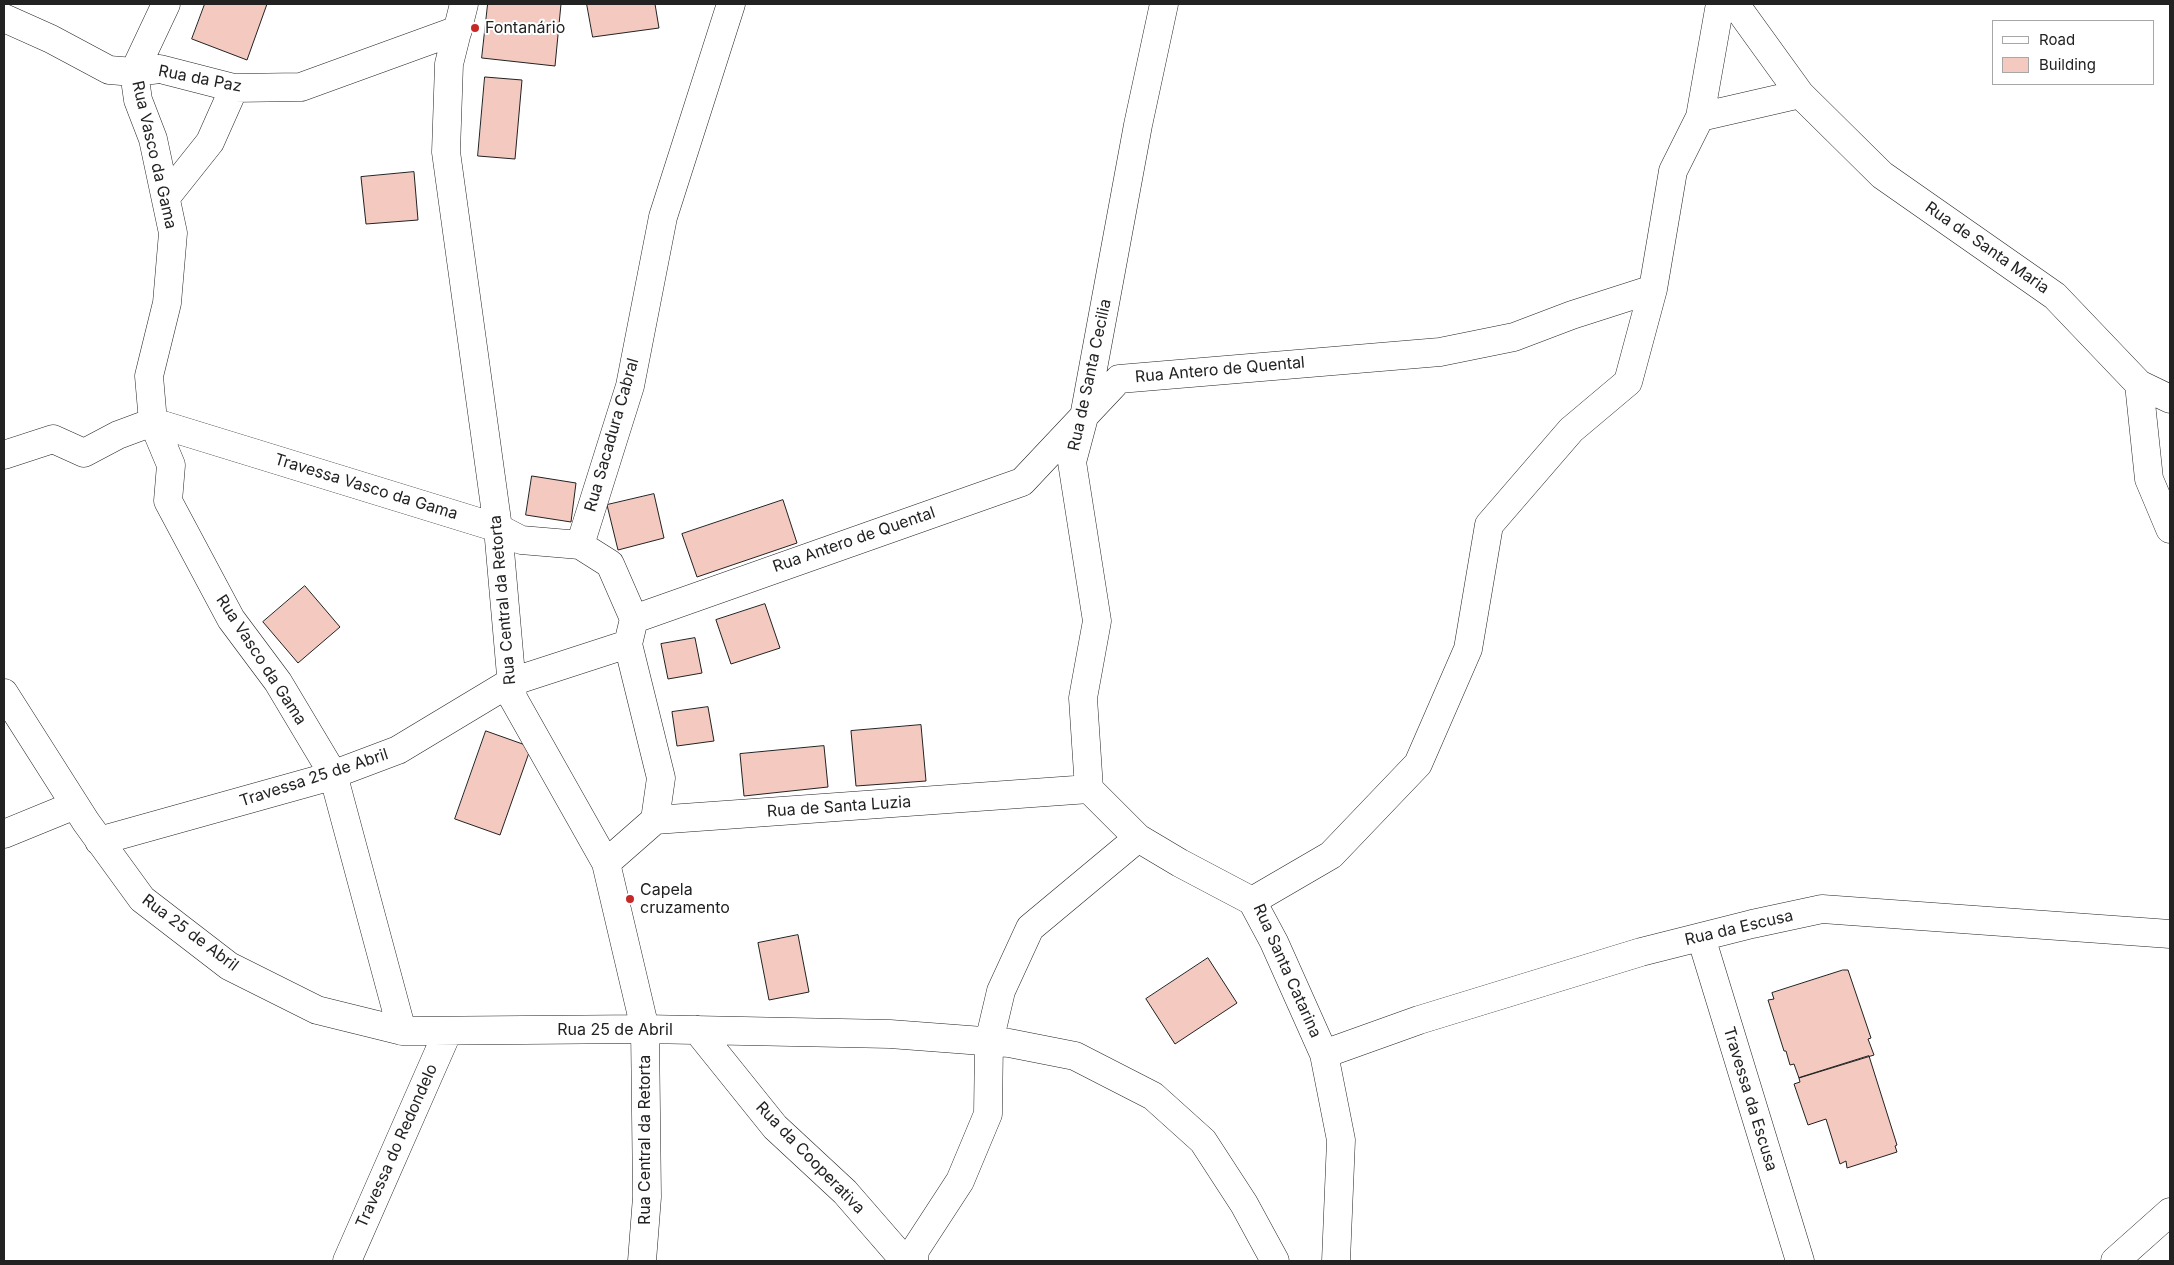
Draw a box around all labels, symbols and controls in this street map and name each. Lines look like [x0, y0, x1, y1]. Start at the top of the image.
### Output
place label: Fontanário [485, 18, 565, 38]
legend [1992, 20, 2154, 85]
marker: Fontanário [469, 22, 481, 34]
text: Road [2039, 30, 2075, 49]
text: Building [2039, 55, 2096, 74]
street label: Rua da Paz [157, 62, 243, 96]
street label: Rua Vasco da Gama [128, 79, 180, 231]
street label: Rua de Santa Maria [1921, 198, 2053, 298]
street label: Rua de Santa Cecilia [1064, 297, 1116, 453]
street label: Rua Antero de Quental [1134, 353, 1306, 387]
street label: Rua Sacadura Cabral [581, 356, 643, 514]
street label: Travessa Vasco da Gama [272, 450, 460, 524]
street label: Rua Antero de Quental [770, 503, 938, 577]
street label: Rua Central da Retorta [486, 514, 520, 686]
street label: Rua Vasco da Gama [212, 591, 310, 729]
street label: Travessa 25 de Abril [237, 745, 391, 811]
street label: Rua de Santa Luzia [766, 792, 912, 822]
place label: Capela cruzamento [640, 880, 730, 918]
street label: Rua 25 de Abril [138, 891, 242, 975]
marker: Capela cruzamento [624, 893, 636, 905]
street label: Rua Santa Catarina [1249, 901, 1325, 1041]
street label: Rua da Escusa [1683, 906, 1795, 950]
street label: Rua 25 de Abril [557, 1020, 673, 1040]
street label: Travessa da Escusa [1719, 1024, 1781, 1174]
street label: Rua Central da Retorta [635, 1055, 655, 1225]
street label: Travessa do Redondelo [352, 1061, 442, 1231]
street label: Rua da Cooperativa [752, 1098, 868, 1218]

